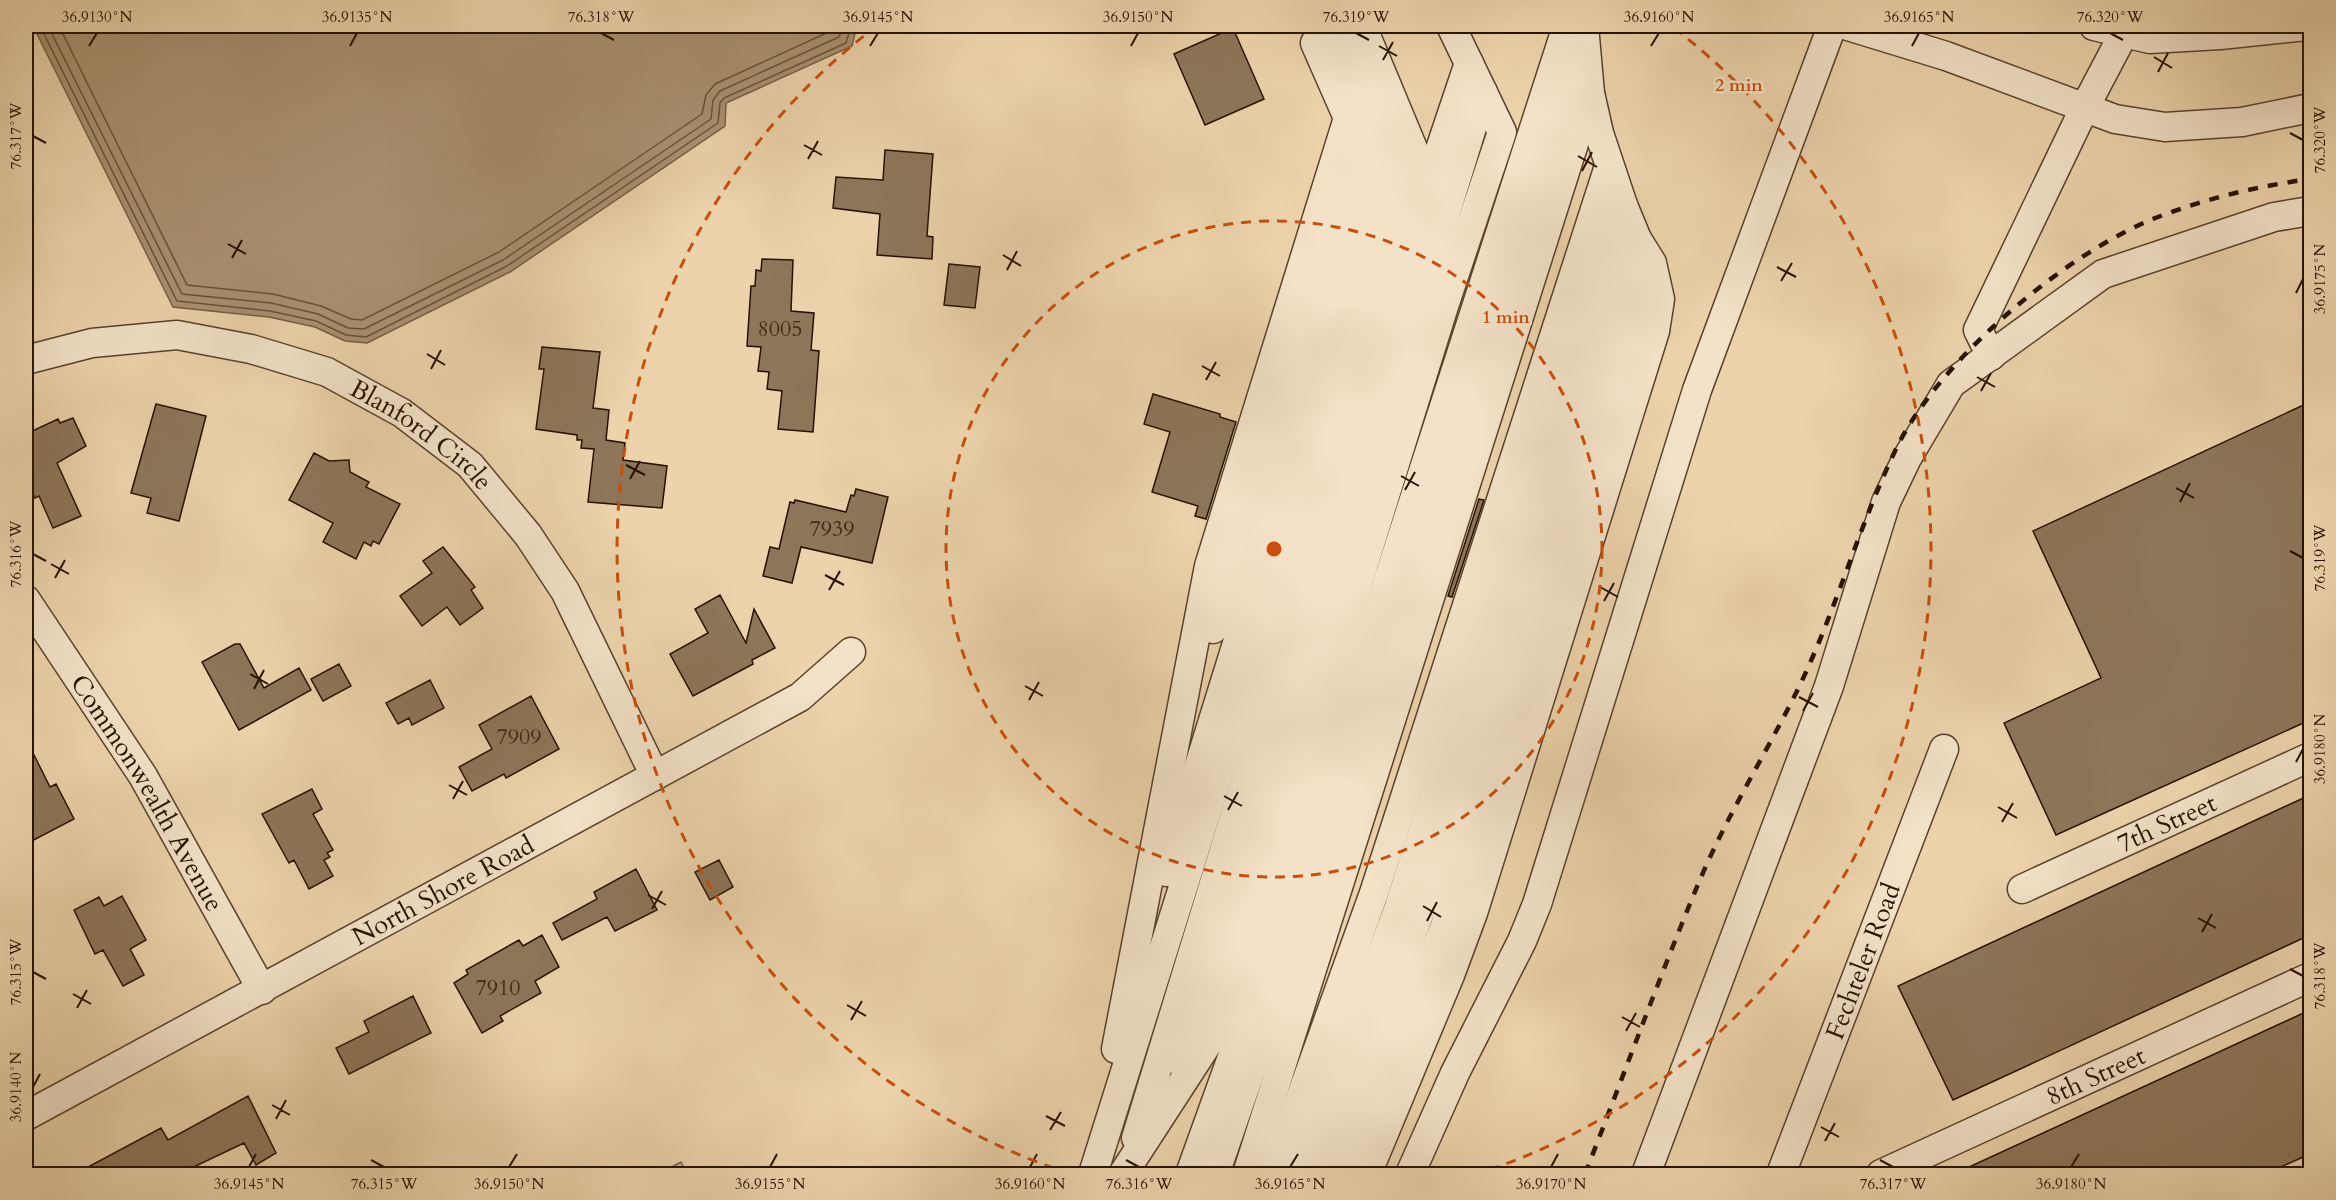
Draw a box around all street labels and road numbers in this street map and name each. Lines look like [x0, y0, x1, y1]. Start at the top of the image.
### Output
street label: Blanford Circle [344, 371, 501, 497]
street label: Commonwealth Avenue [63, 667, 232, 918]
street label: 7th Street [2111, 785, 2222, 861]
street label: North Shore Road [346, 827, 540, 954]
street label: Fechteler Road [1817, 878, 1909, 1044]
street label: 8th Street [2040, 1038, 2151, 1113]

